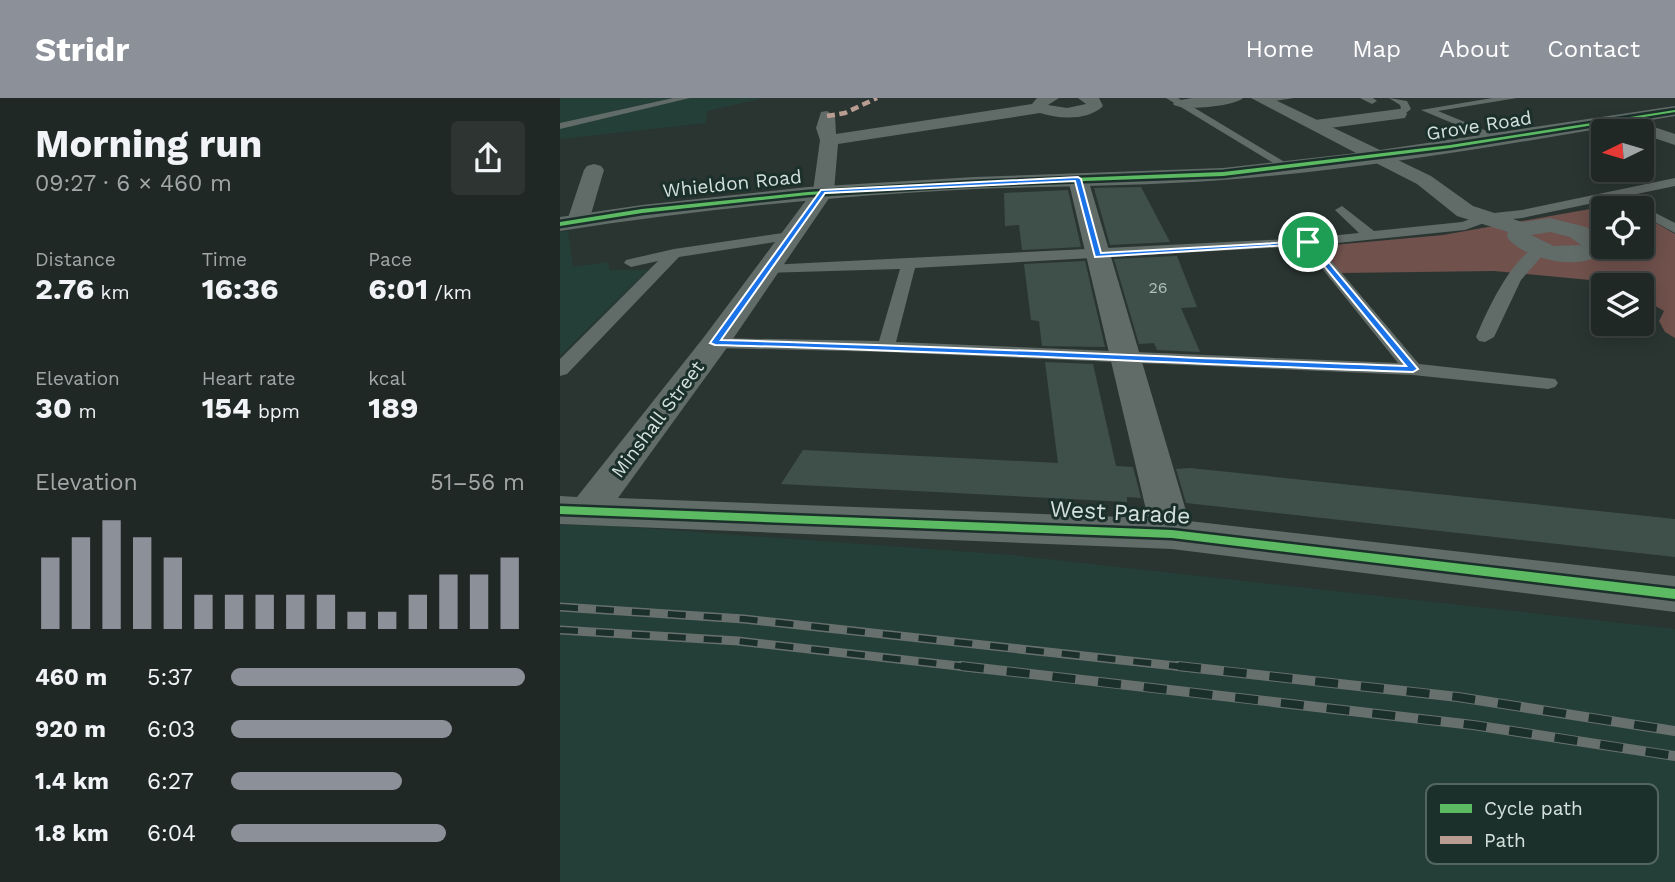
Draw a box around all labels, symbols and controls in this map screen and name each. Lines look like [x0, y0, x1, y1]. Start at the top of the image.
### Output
text: Stridr [35, 30, 129, 69]
text: Home [1246, 35, 1314, 63]
text: Map [1352, 35, 1401, 63]
text: About [1439, 35, 1509, 63]
text: Contact [1547, 35, 1640, 63]
street label: Grove Road [1425, 106, 1533, 145]
north arrow [1591, 119, 1654, 182]
map controls [1591, 119, 1654, 336]
button: share [451, 121, 525, 195]
text: Morning run [35, 122, 262, 166]
street label: Whieldon Road [661, 165, 803, 202]
text: 09:27 · 6 × 460 m [35, 170, 232, 197]
button: locate [1591, 196, 1654, 259]
pin [1278, 212, 1338, 272]
icon: arrive [1289, 223, 1327, 261]
text: Distance [35, 248, 116, 271]
text: Time [202, 248, 247, 271]
text: Pace [368, 248, 412, 271]
text: 2.76 [35, 271, 94, 306]
text: 16:36 [202, 271, 278, 306]
text: 6:01 [368, 271, 428, 306]
button: layers [1591, 273, 1654, 336]
house number: 26 [1148, 278, 1168, 297]
text: km [94, 281, 130, 304]
text: /km [428, 281, 472, 304]
street label: Minshall Street [606, 356, 709, 482]
text: Elevation [35, 367, 120, 390]
text: Heart rate [202, 367, 296, 390]
text: kcal [368, 367, 406, 390]
text: 30 [35, 390, 72, 425]
text: 154 [202, 390, 251, 425]
text: 189 [368, 390, 419, 425]
text: m [72, 400, 97, 423]
text: bpm [251, 400, 300, 423]
text: Elevation [35, 469, 138, 496]
text: 51–56 m [430, 469, 525, 496]
street label: West Parade [1049, 495, 1191, 530]
text: 460 m [35, 664, 107, 691]
text: 5:37 [147, 664, 193, 691]
text: 920 m [35, 716, 106, 743]
text: 6:03 [147, 716, 195, 743]
text: 1.4 km [35, 768, 109, 795]
text: 6:27 [147, 768, 194, 795]
legend [1426, 784, 1658, 864]
text: Cycle path [1484, 797, 1583, 820]
text: 1.8 km [35, 820, 109, 847]
text: 6:04 [147, 820, 196, 847]
text: Path [1484, 829, 1526, 852]

